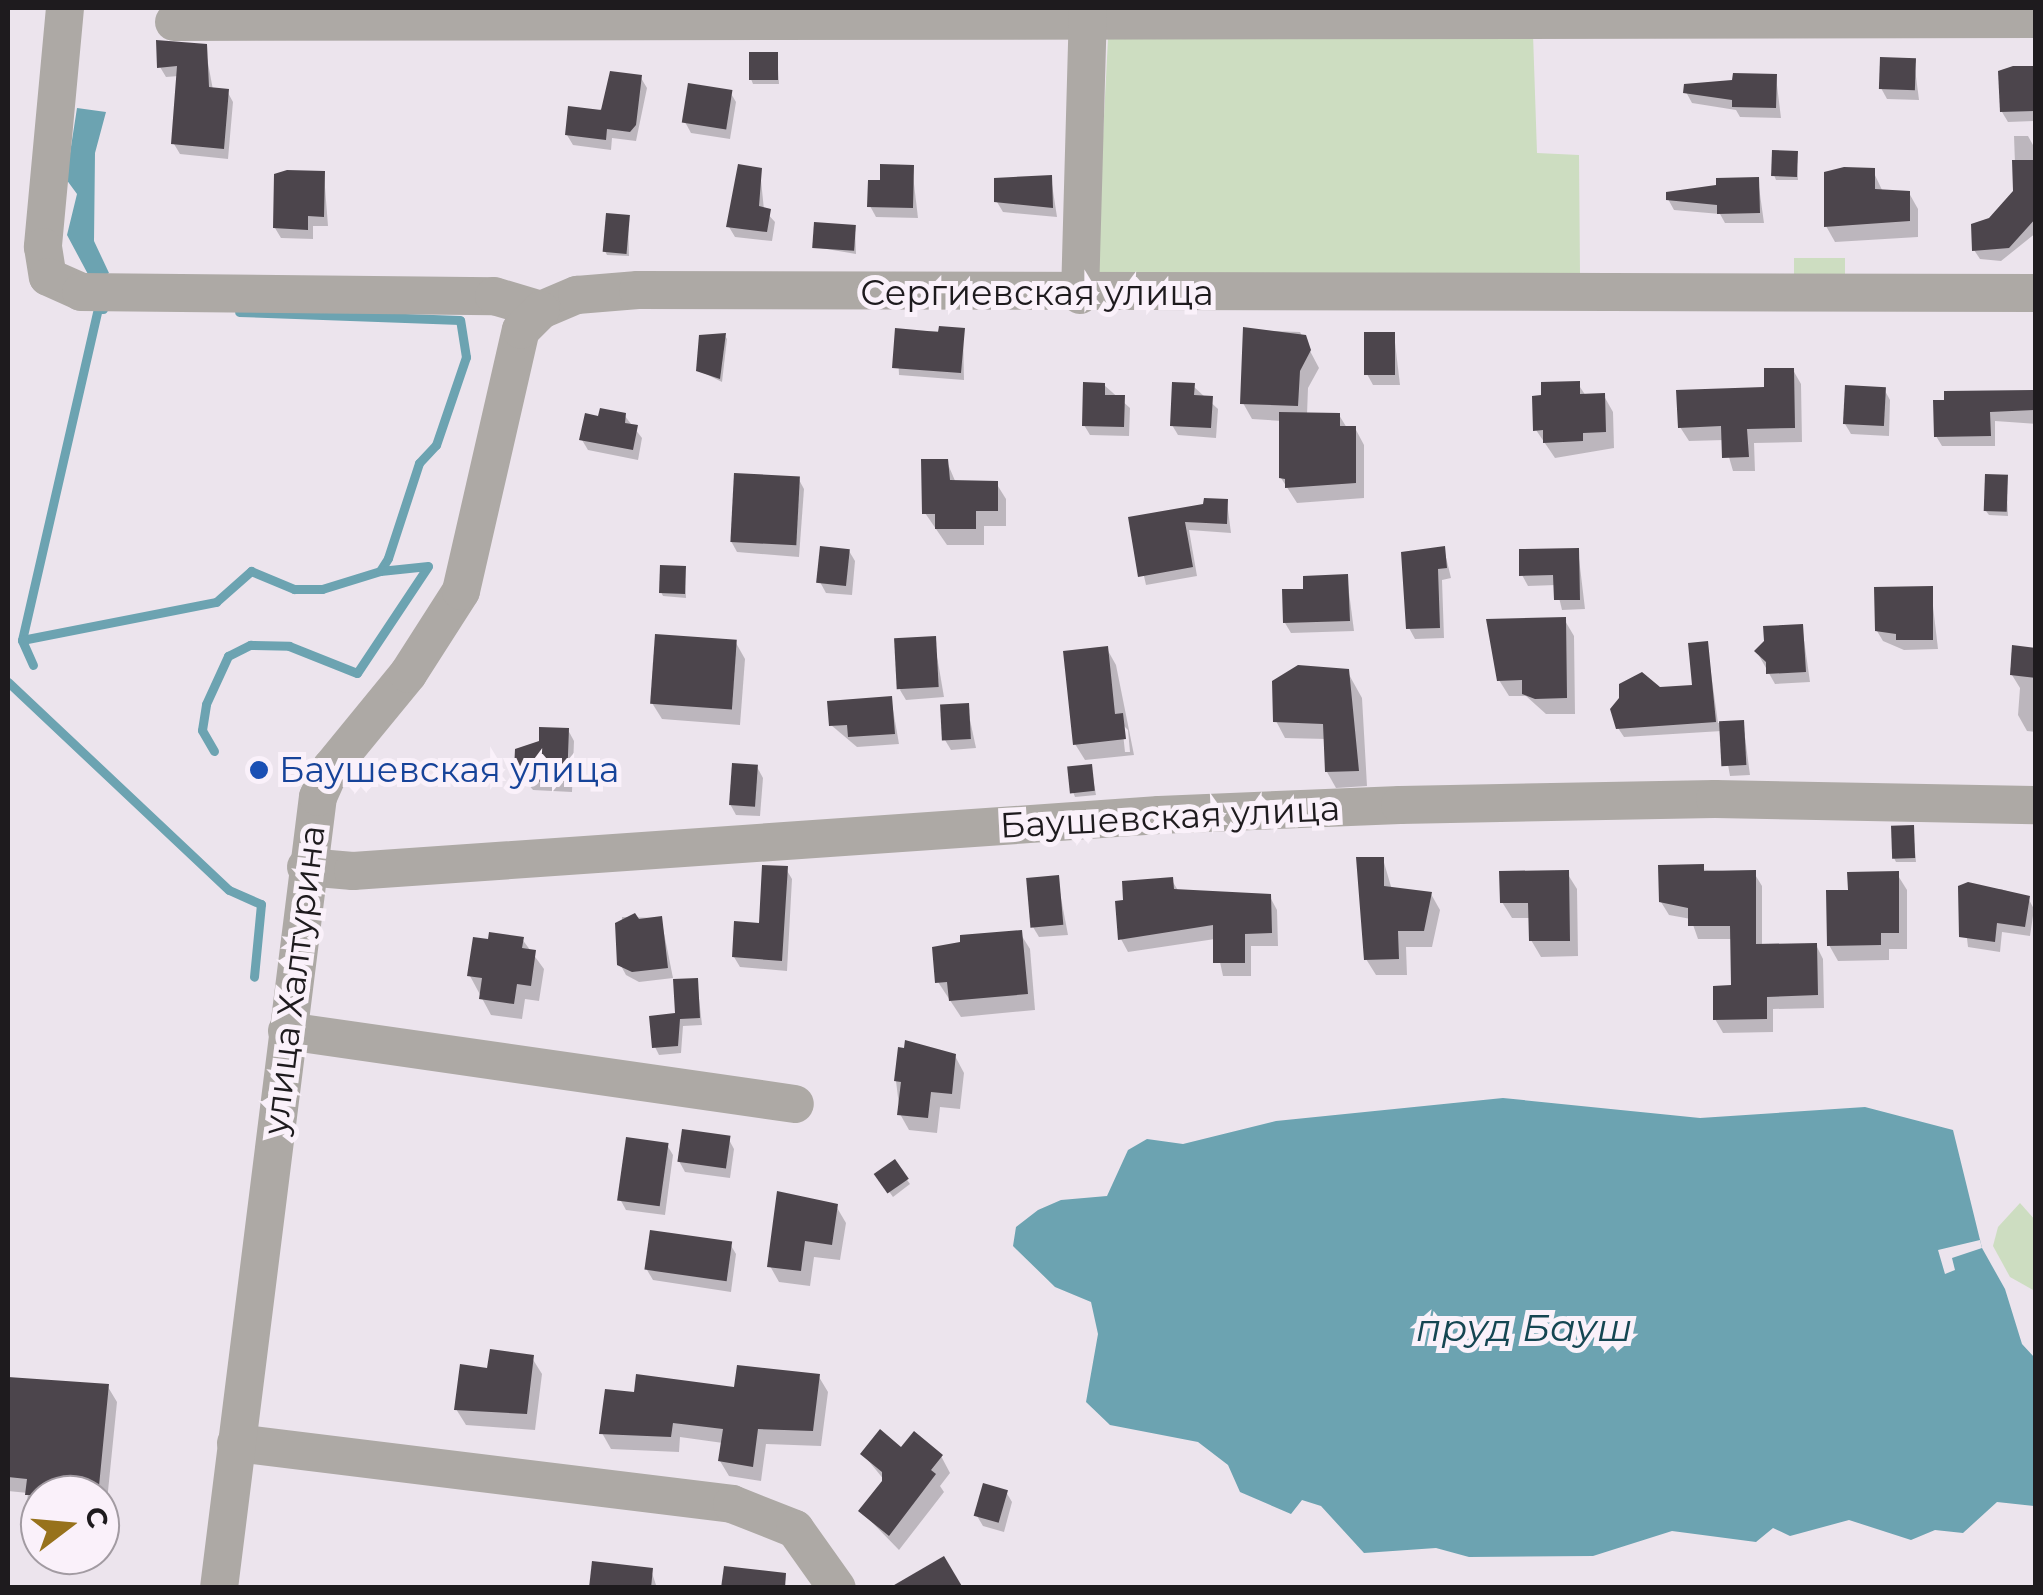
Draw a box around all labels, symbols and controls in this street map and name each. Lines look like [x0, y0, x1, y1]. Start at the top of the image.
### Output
street label: Сергиевская улица [860, 272, 1214, 314]
place label: Баушевская улица [279, 749, 619, 791]
marker: Баушевская улица [248, 759, 270, 781]
street label: Баушевская улица [999, 787, 1341, 847]
street label: улица Халтурина [254, 823, 334, 1137]
water label: пруд Бауш [1416, 1305, 1632, 1351]
north arrow [20, 1475, 120, 1575]
text: С [78, 1503, 116, 1532]

